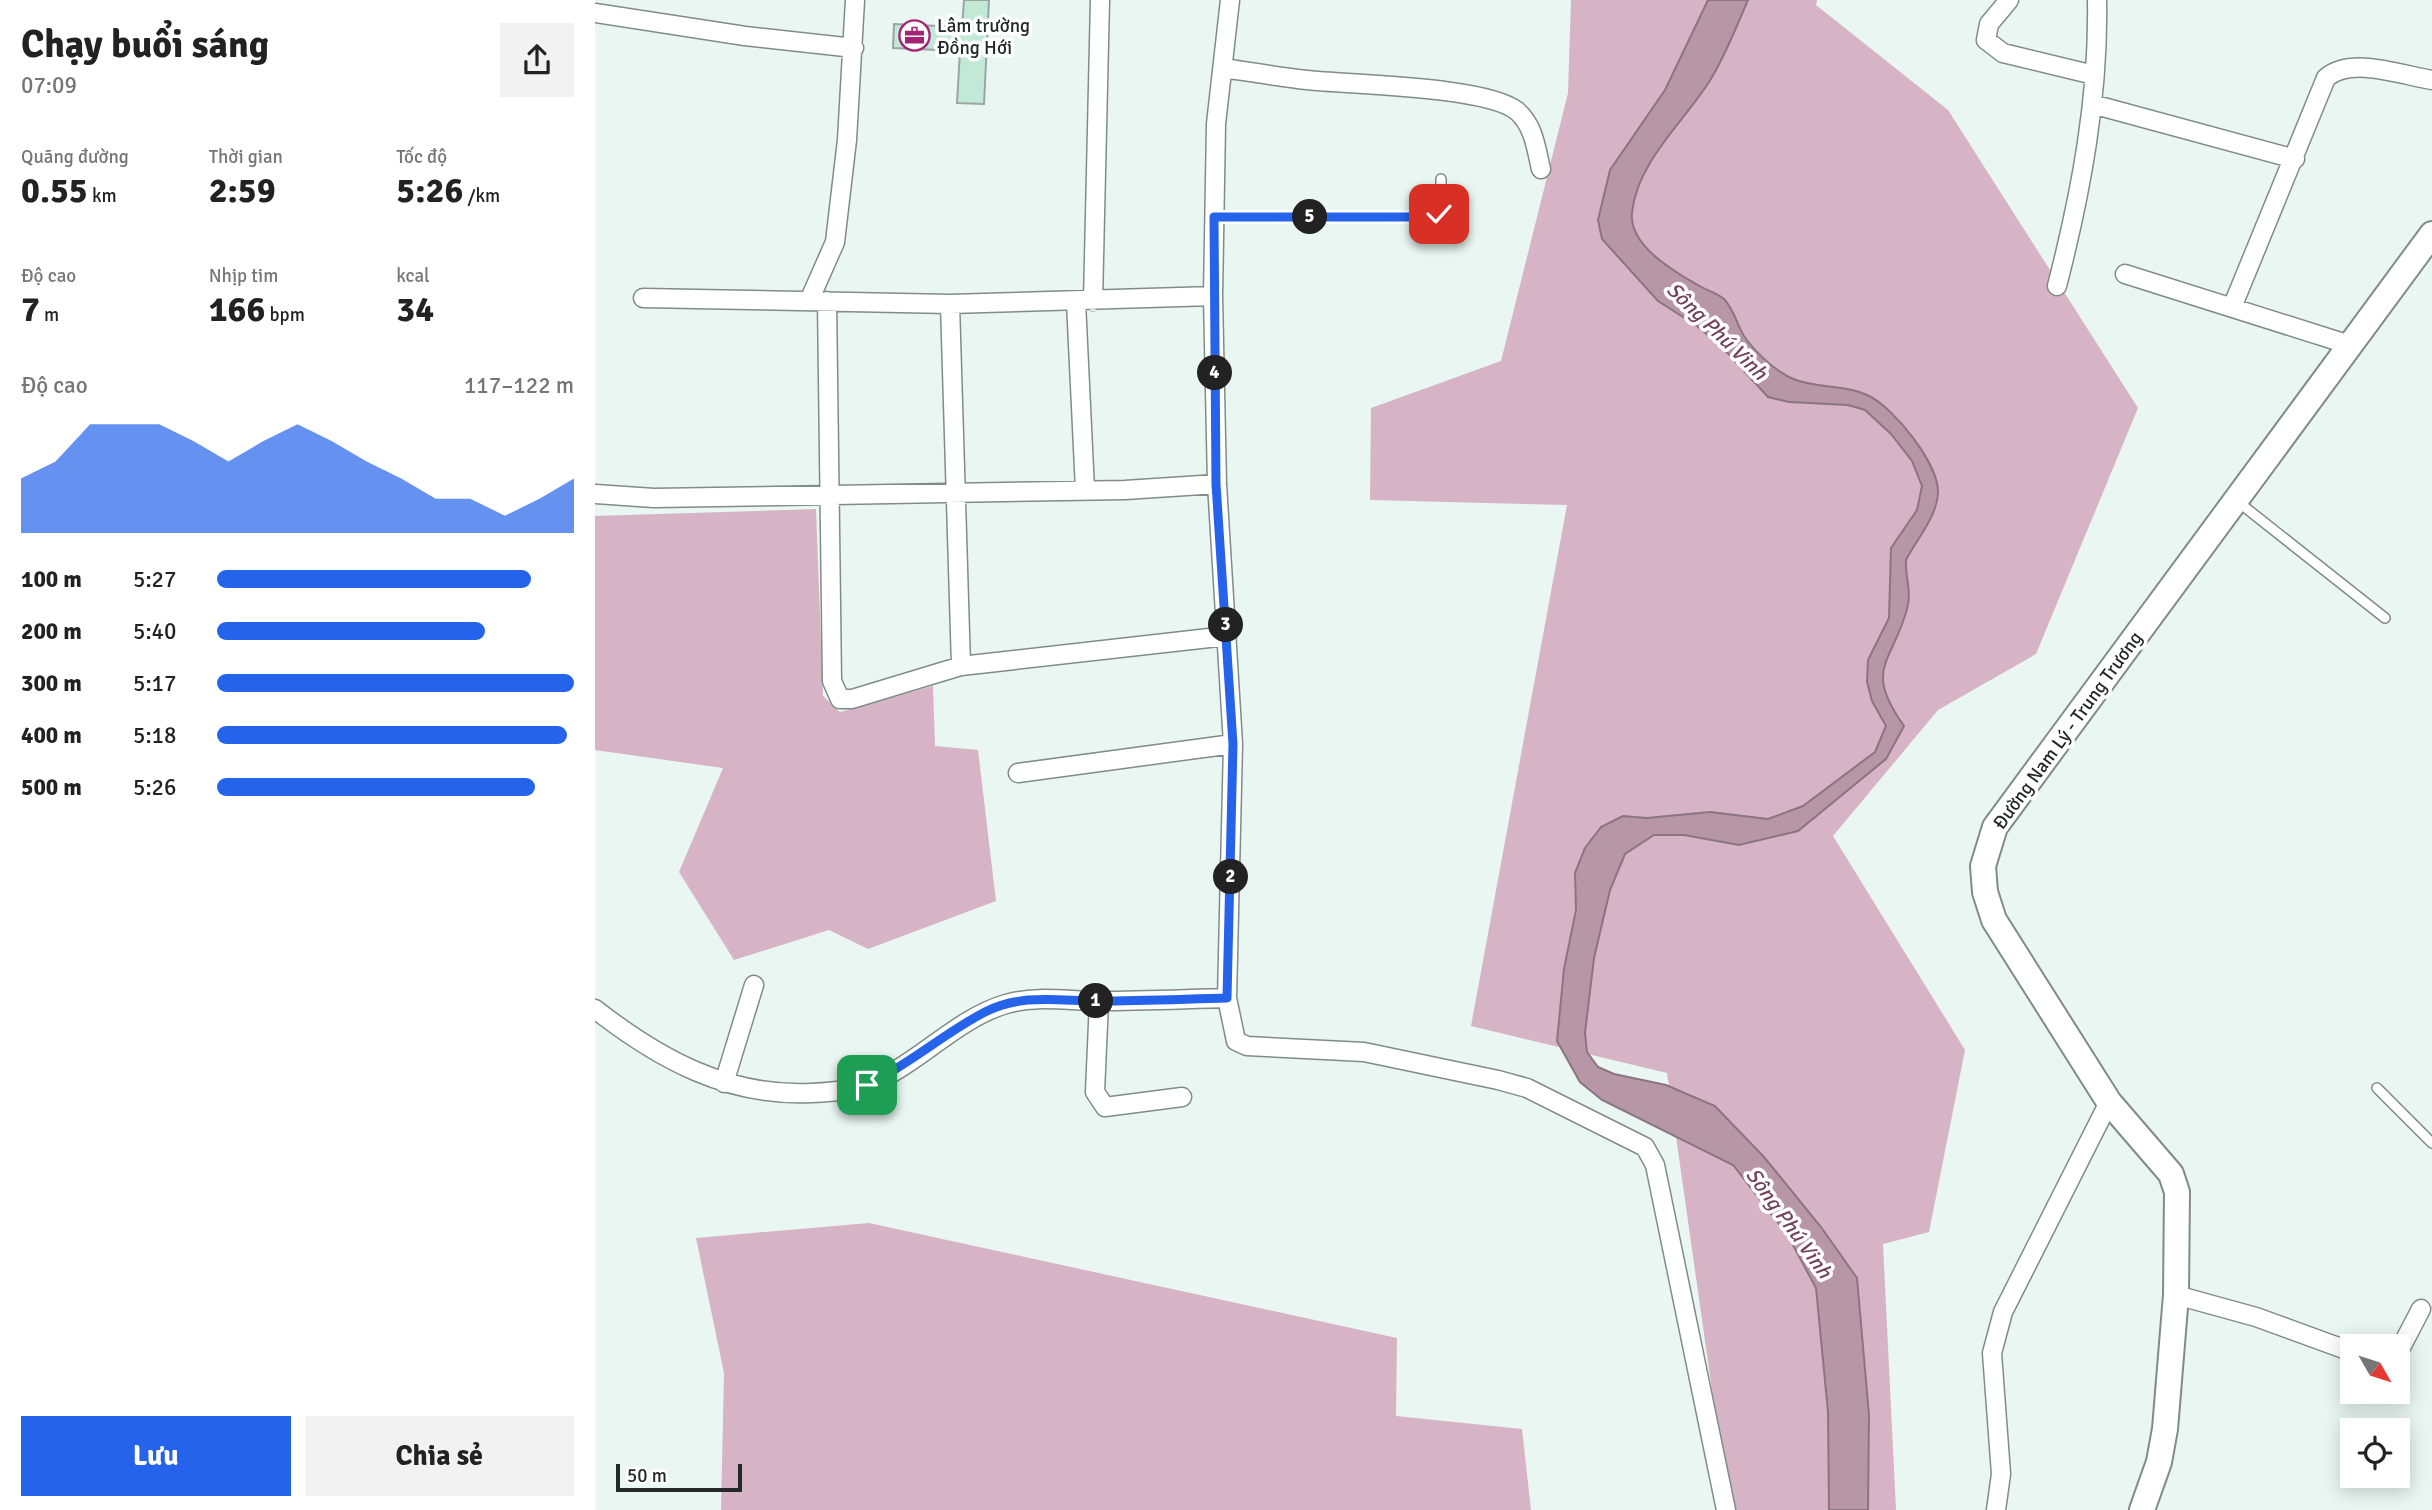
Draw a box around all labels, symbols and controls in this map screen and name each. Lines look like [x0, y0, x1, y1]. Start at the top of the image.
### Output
place label: Lâm trường Đồng Hới [937, 14, 1030, 60]
office icon: Lâm trường Đồng Hới [897, 19, 931, 53]
text: Chạy buổi sáng [21, 21, 269, 68]
button: share [500, 23, 574, 97]
text: 07:09 [21, 71, 77, 100]
text: Quãng đường [21, 145, 129, 169]
text: Thời gian [209, 145, 283, 169]
text: Tốc độ [396, 145, 447, 169]
text: 0.55 [21, 169, 88, 212]
text: 2:59 [209, 169, 276, 212]
text: 5:26 [396, 169, 463, 212]
text: km [88, 184, 117, 208]
text: /km [463, 184, 500, 208]
pin [1409, 184, 1469, 244]
icon: check [1420, 195, 1458, 233]
pin: 5 [1293, 200, 1327, 234]
text: 5 [1304, 204, 1315, 228]
text: Độ cao [21, 264, 76, 288]
text: Nhịp tim [209, 264, 278, 288]
text: kcal [396, 264, 430, 288]
water label: Sông Phú Vinh [1661, 277, 1773, 386]
text: 7 [21, 288, 40, 331]
text: 166 [209, 288, 265, 331]
text: 34 [396, 288, 434, 331]
text: m [40, 303, 59, 327]
text: bpm [265, 303, 305, 327]
pin: 4 [1197, 356, 1233, 390]
text: 4 [1209, 360, 1220, 384]
text: Độ cao [21, 371, 88, 400]
text: 117–122 m [464, 371, 574, 400]
text: 100 m [21, 565, 82, 594]
text: 5:27 [133, 565, 176, 594]
pin: 3 [1209, 608, 1243, 642]
text: 3 [1220, 612, 1231, 636]
text: 200 m [21, 617, 82, 646]
text: 5:40 [133, 617, 176, 646]
street label: Đường Nam Lý - Trung Trương [1988, 627, 2148, 834]
text: 300 m [21, 669, 82, 698]
text: 5:17 [133, 669, 176, 698]
text: 400 m [21, 721, 82, 750]
text: 5:18 [133, 721, 176, 750]
text: 500 m [21, 773, 82, 802]
text: 5:26 [133, 773, 176, 802]
pin: 2 [1213, 860, 1249, 894]
text: 2 [1225, 864, 1236, 888]
pin: 1 [1079, 984, 1113, 1018]
text: 1 [1090, 988, 1101, 1012]
pin [837, 1055, 897, 1115]
icon: arrive [848, 1066, 886, 1104]
water label: Sông Phú Vinh [1740, 1163, 1838, 1284]
north arrow [2340, 1334, 2410, 1404]
map controls [2340, 1334, 2410, 1488]
button: Lưu [21, 1416, 291, 1496]
button: Chia sẻ [305, 1416, 574, 1496]
button: locate [2340, 1418, 2410, 1488]
scale bar [616, 1461, 742, 1493]
text: 50 m [627, 1464, 667, 1488]

